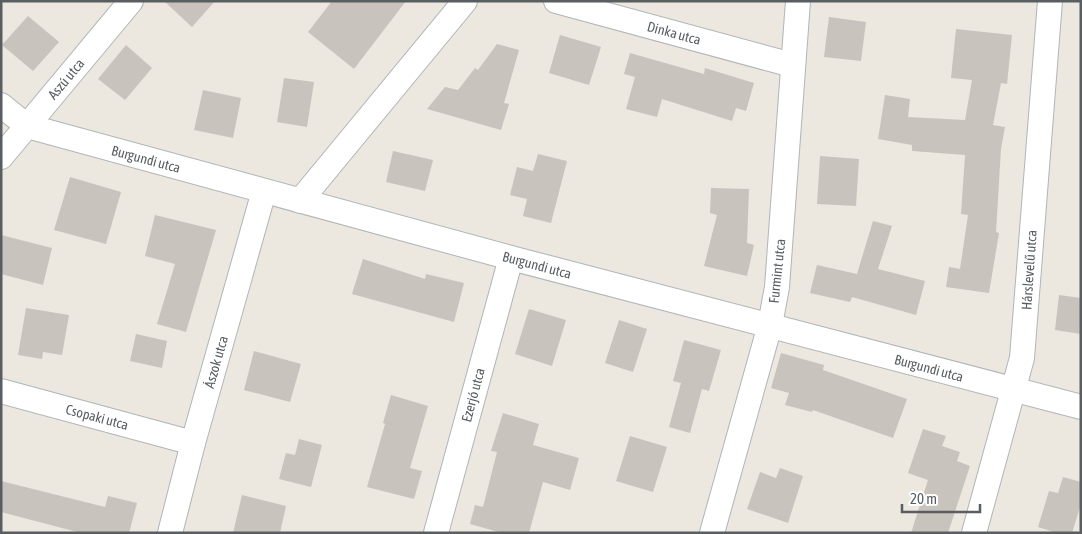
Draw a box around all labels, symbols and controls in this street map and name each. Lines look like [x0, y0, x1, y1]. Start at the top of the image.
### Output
street label: Dinka utca [645, 18, 703, 48]
street label: Aszú utca [44, 56, 88, 102]
street label: Burgundi utca [110, 142, 182, 176]
street label: Hárslevelű utca [1018, 229, 1040, 311]
street label: Furmint utca [766, 238, 788, 304]
street label: Burgundi utca [501, 248, 573, 282]
street label: Ászok utca [201, 334, 231, 390]
street label: Burgundi utca [893, 351, 965, 385]
street label: Ezerjó utca [458, 366, 488, 424]
street label: Csopaki utca [64, 401, 130, 433]
scale bar [902, 482, 980, 514]
text: 20 m [910, 490, 937, 507]

